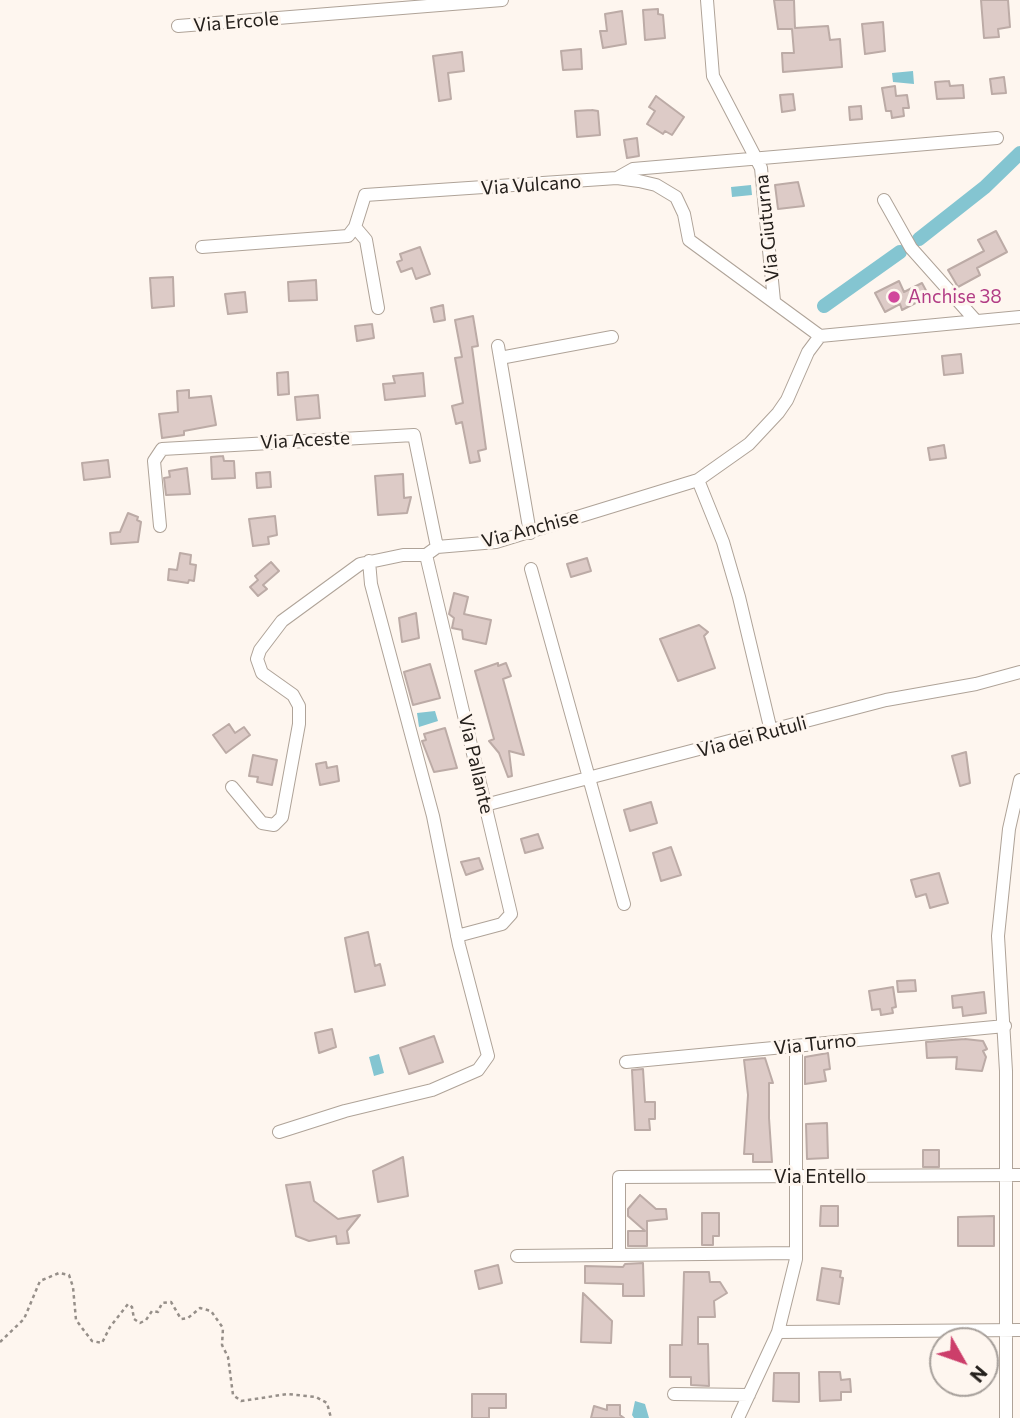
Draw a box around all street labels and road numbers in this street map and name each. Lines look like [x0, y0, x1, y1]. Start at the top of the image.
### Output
street label: Via Ercole [192, 7, 280, 37]
street label: Via Vulcano [480, 170, 582, 200]
street label: Via Giuturna [750, 173, 784, 283]
street label: Via Aceste [260, 426, 350, 454]
street label: Via Anchise [479, 505, 581, 553]
street label: Via dei Rutuli [695, 711, 809, 763]
street label: Via Pallante [453, 712, 499, 816]
street label: Via Turno [773, 1028, 857, 1060]
street label: Via Entello [774, 1166, 866, 1188]

